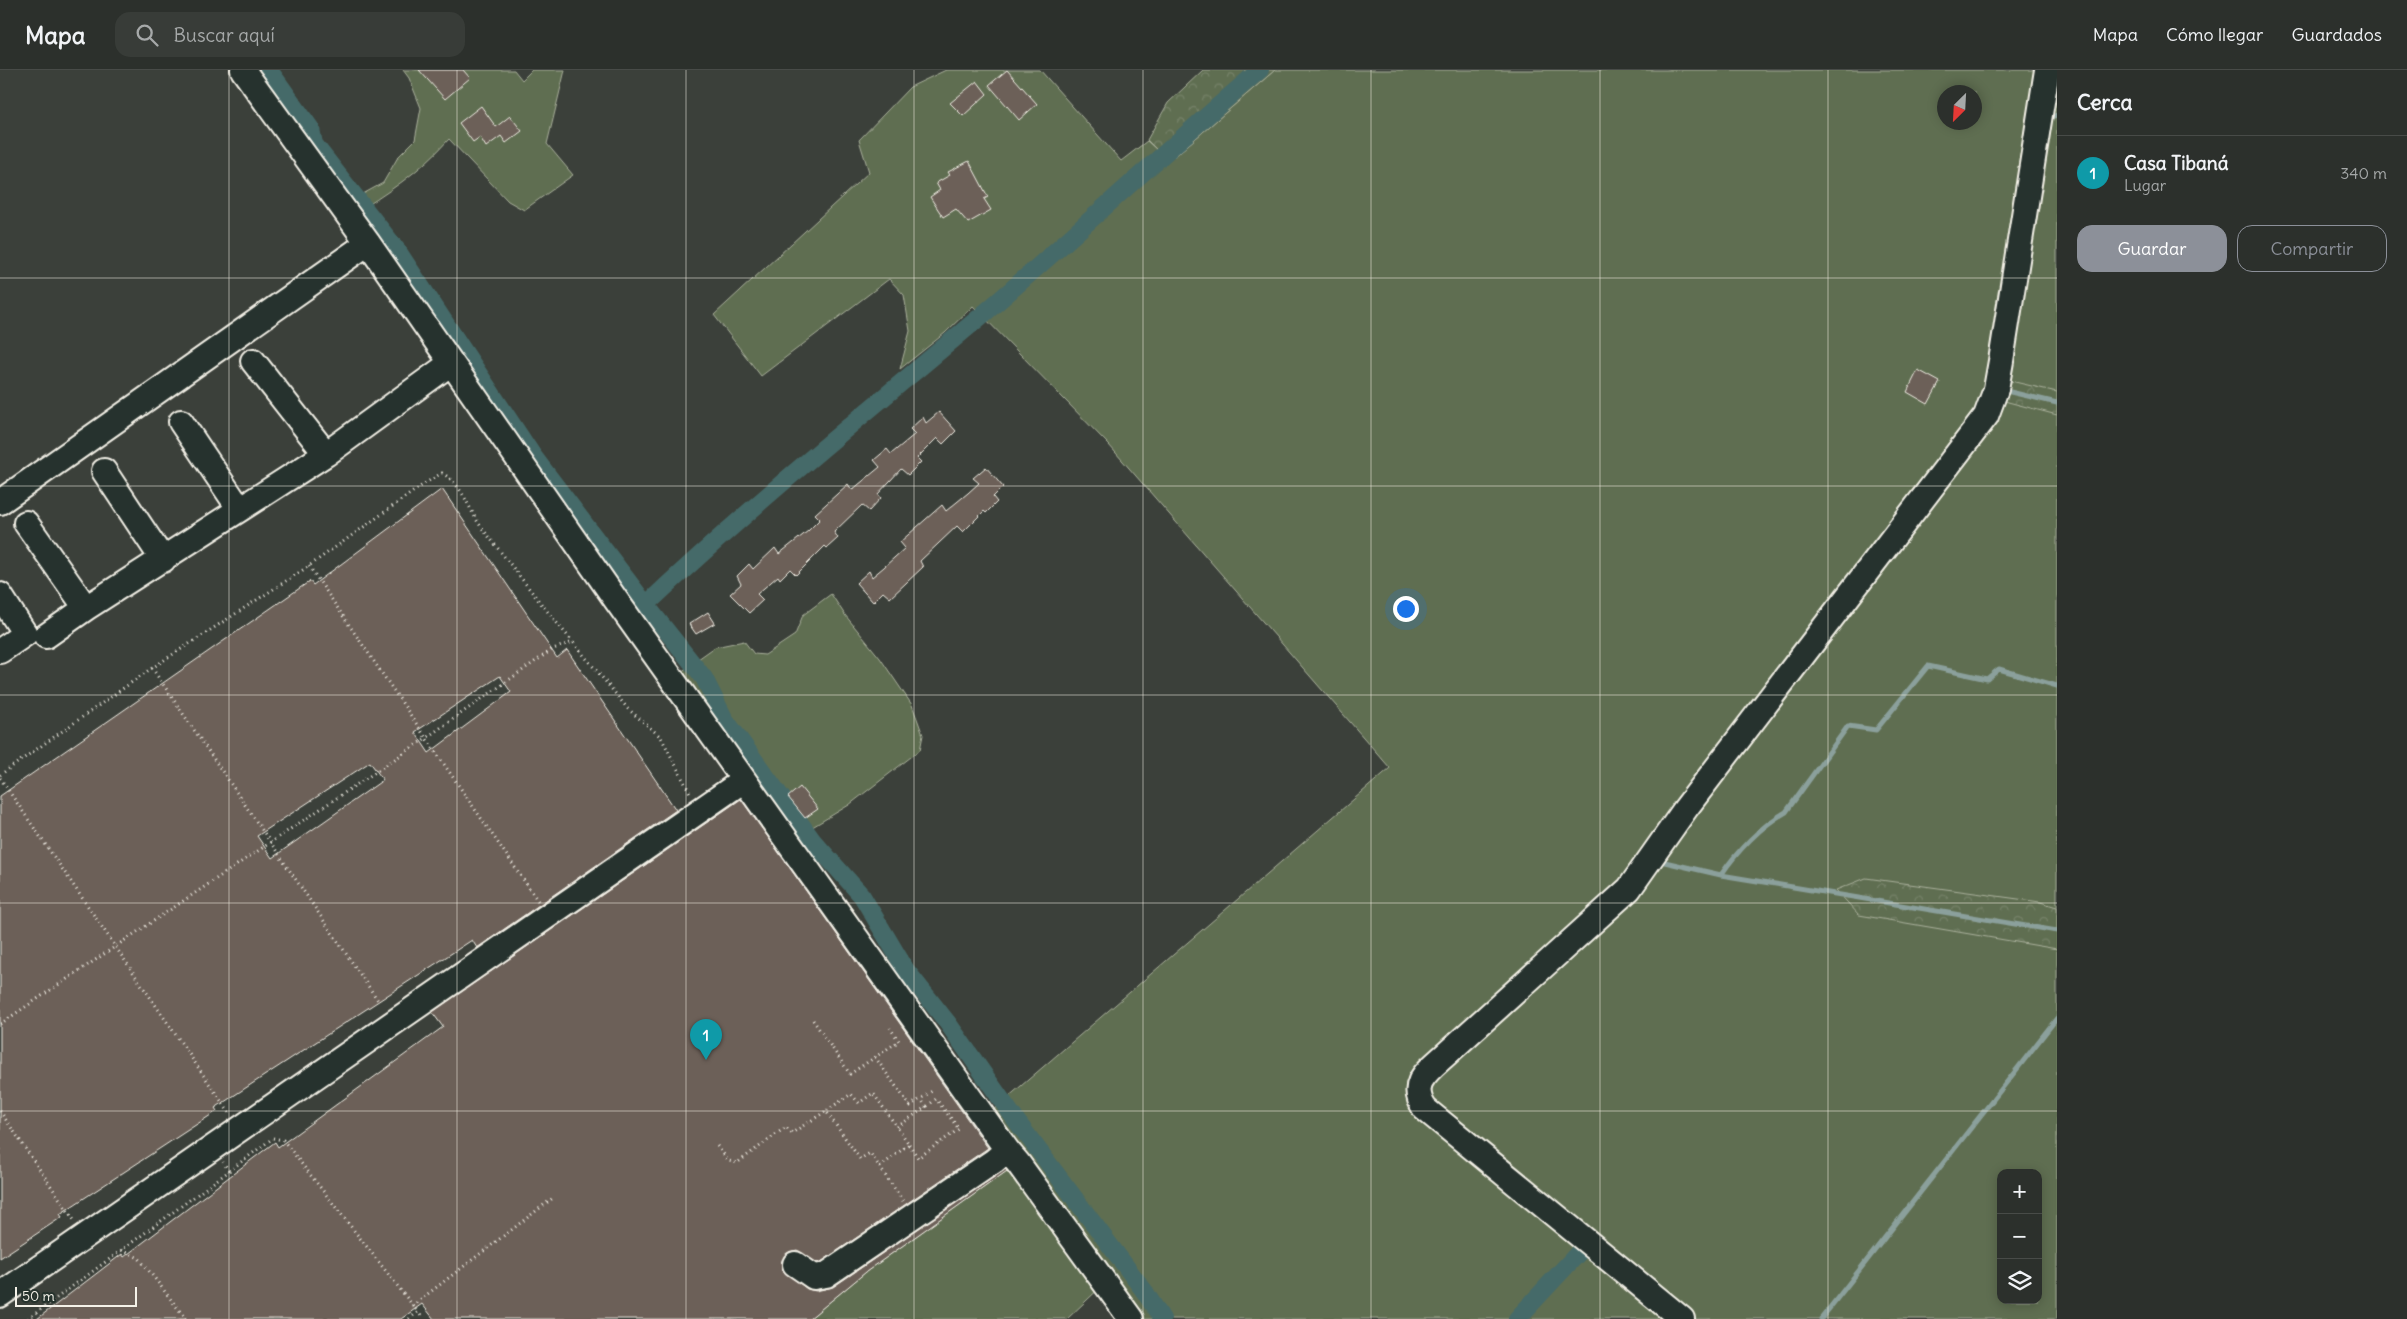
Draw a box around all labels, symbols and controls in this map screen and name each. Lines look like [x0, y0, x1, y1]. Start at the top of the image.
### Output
search box [115, 12, 465, 57]
text: Mapa [25, 20, 85, 50]
icon: search [133, 21, 161, 49]
text: Buscar aquí [173, 23, 275, 47]
text: Mapa [2093, 23, 2138, 46]
text: Cómo llegar [2166, 23, 2263, 46]
text: Guardados [2291, 23, 2382, 46]
north arrow [1937, 85, 1982, 130]
text: Cerca [2077, 89, 2132, 116]
text: Casa Tibaná [2124, 151, 2229, 175]
text: 1 [2090, 163, 2096, 183]
text: 340 m [2340, 163, 2387, 183]
text: Lugar [2124, 175, 2166, 195]
button: Guardar [2077, 225, 2227, 272]
button: Compartir [2237, 225, 2387, 272]
your location [1393, 596, 1419, 622]
pin: 1 [690, 1019, 722, 1060]
map controls [1997, 1169, 2042, 1304]
button: + [1997, 1169, 2042, 1214]
button: − [1997, 1214, 2042, 1259]
button: layers [1997, 1259, 2042, 1304]
scale bar [15, 1284, 138, 1307]
text: 50 m [22, 1287, 55, 1305]

